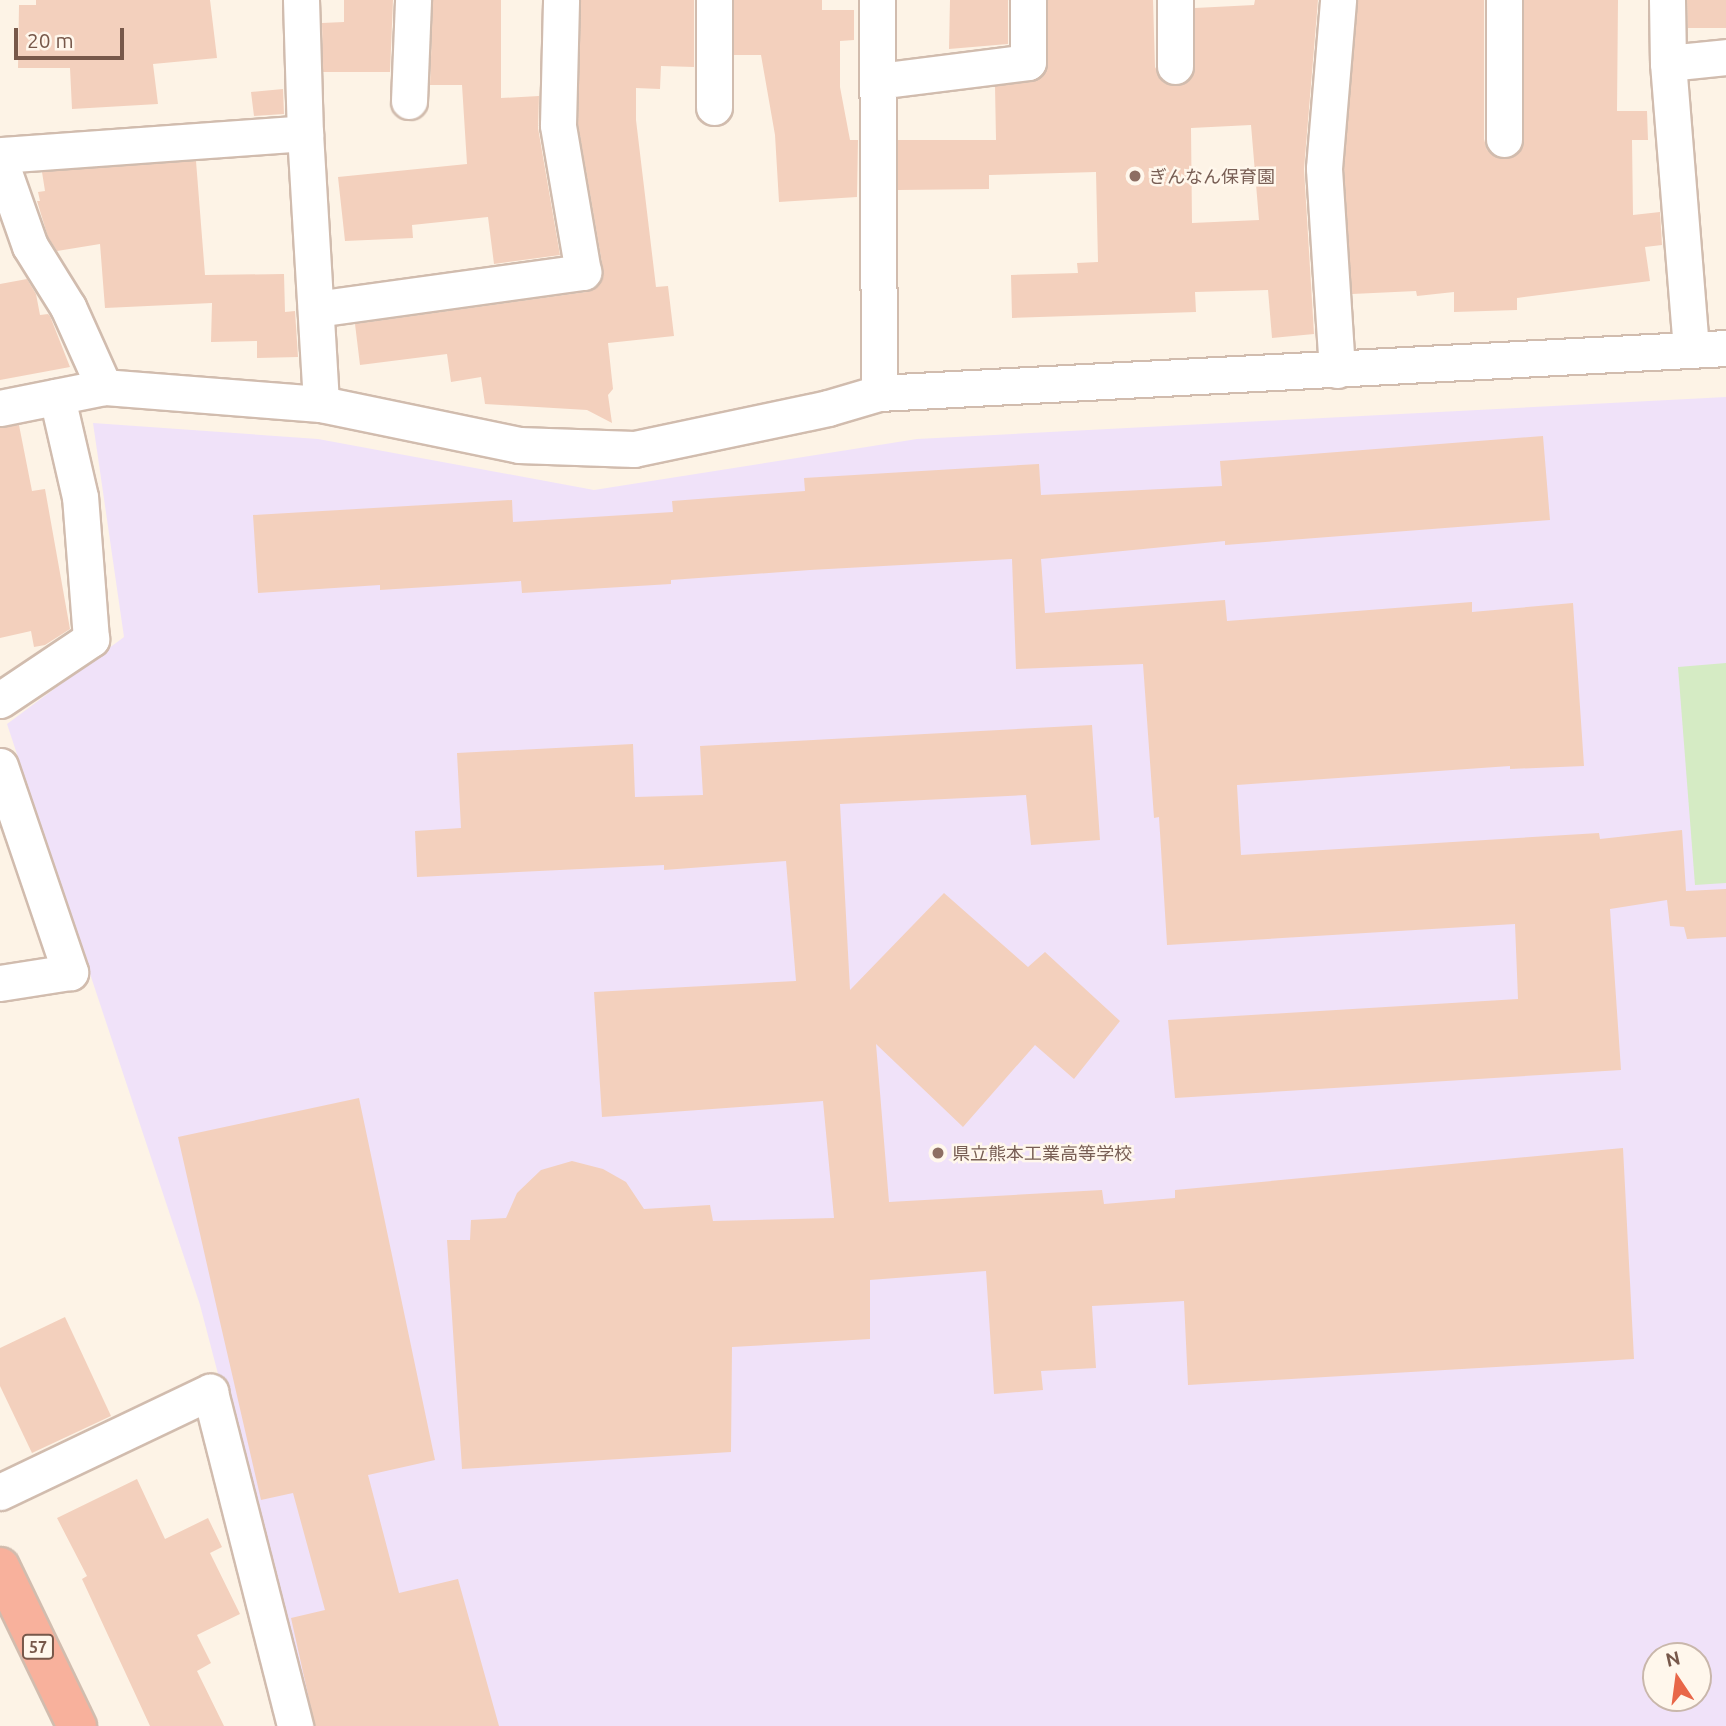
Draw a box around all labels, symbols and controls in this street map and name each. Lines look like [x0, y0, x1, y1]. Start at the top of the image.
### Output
scale bar [18, 14, 128, 58]
text: 20 m [27, 28, 74, 52]
place label: ぎんなん保育園 [1149, 165, 1275, 187]
marker: ぎんなん保育園 [1127, 168, 1143, 184]
place label: 県立熊本工業高等学校 [952, 1142, 1132, 1164]
marker: 県立熊本工業高等学校 [930, 1145, 946, 1161]
road number: 57 [20, 1634, 56, 1660]
north arrow [1642, 1642, 1712, 1712]
text: N [1663, 1646, 1682, 1671]

